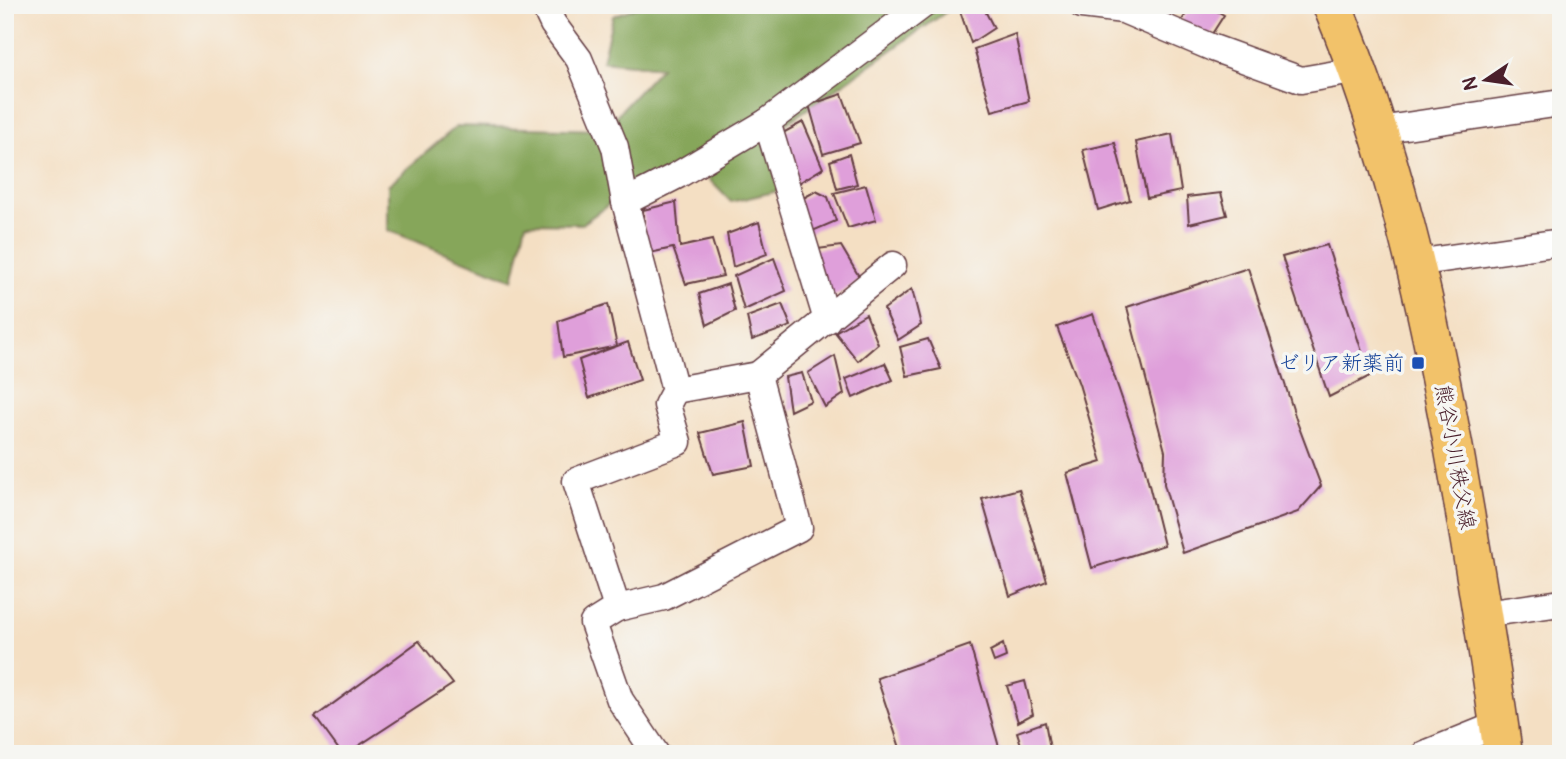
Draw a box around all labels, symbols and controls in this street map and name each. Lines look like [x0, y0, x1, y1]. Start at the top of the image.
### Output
north arrow [1450, 46, 1520, 116]
text: N [1457, 74, 1484, 93]
place label: ゼリア新薬前 [1278, 350, 1404, 377]
marker: ゼリア新薬前 [1410, 355, 1426, 371]
street label: 熊谷小川秩父線 [1429, 382, 1481, 532]

